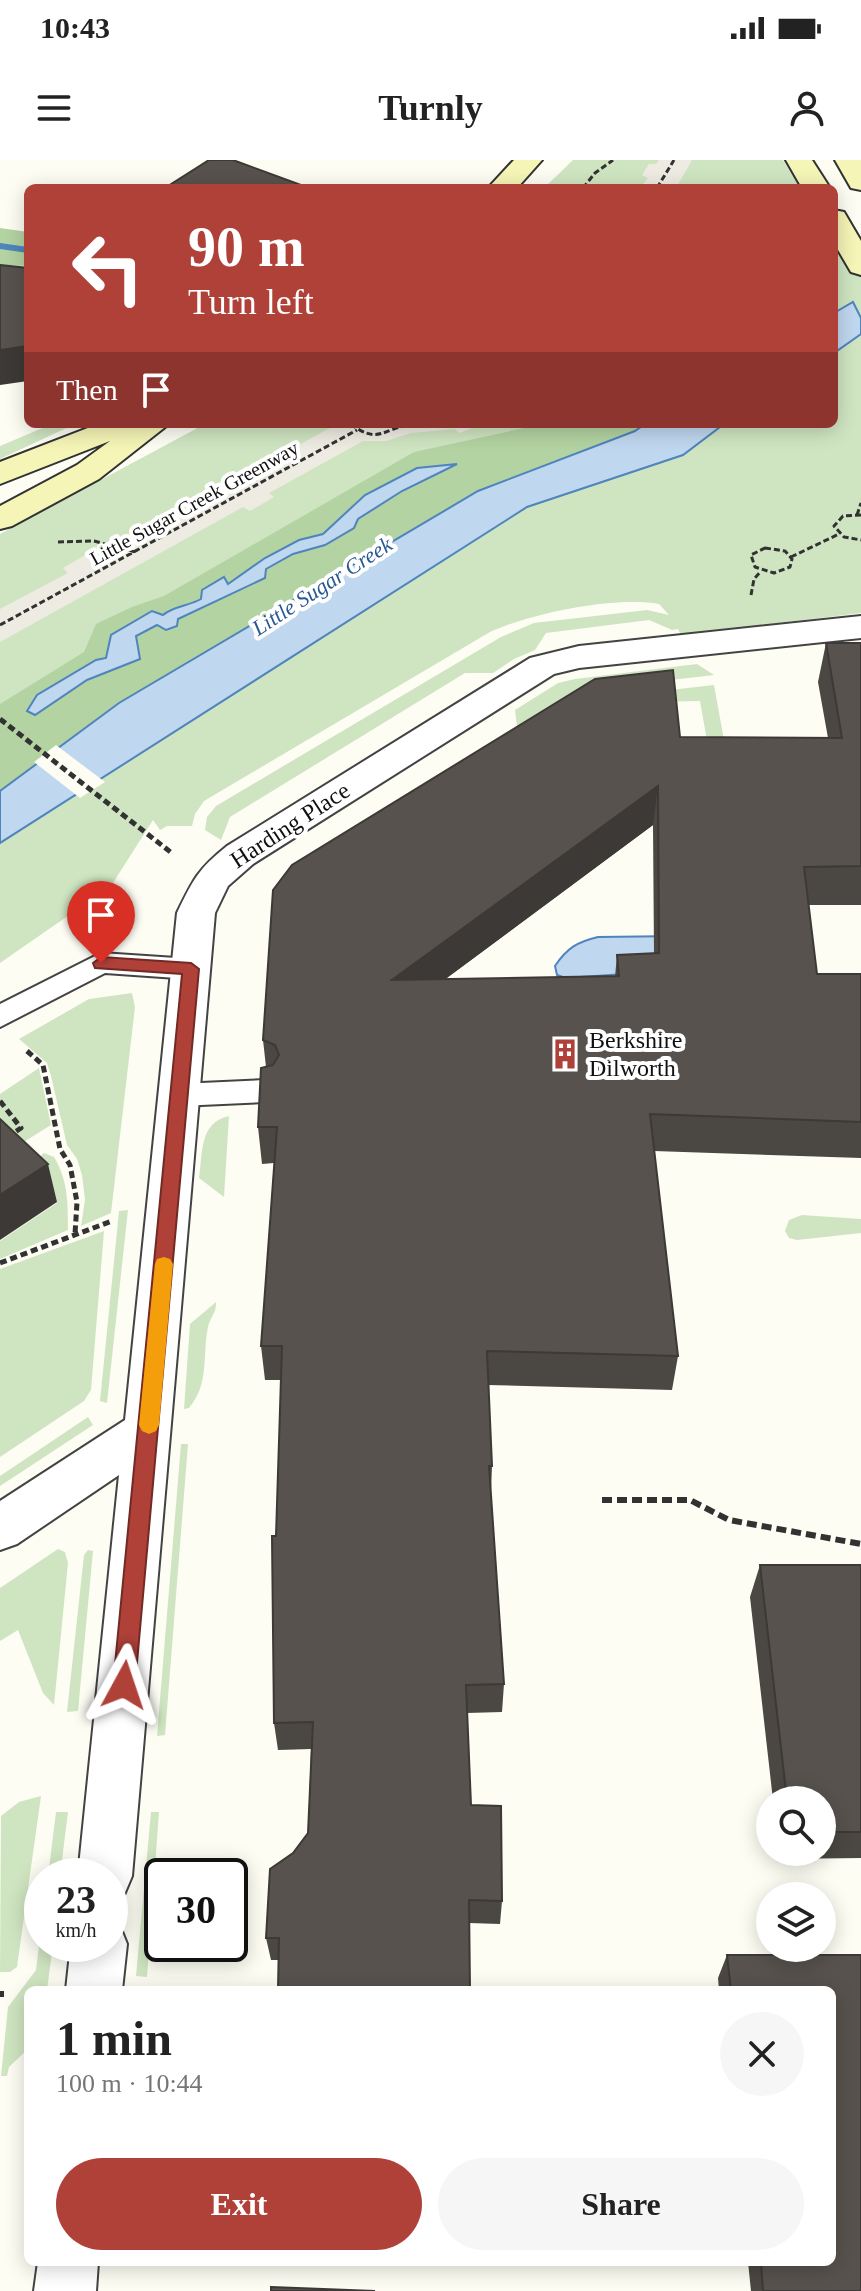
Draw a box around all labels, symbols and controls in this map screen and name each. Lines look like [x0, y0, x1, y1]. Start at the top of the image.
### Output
text: 10:43 [40, 11, 110, 44]
icon: menu [32, 86, 76, 130]
icon: person [785, 86, 829, 130]
text: Turnly [378, 88, 483, 128]
icon: left [56, 216, 160, 320]
text: 90 m [188, 216, 305, 278]
text: Turn left [188, 282, 314, 322]
icon: arrive [134, 368, 178, 412]
text: Then [56, 373, 118, 406]
street label: Little Sugar Creek Greenway [86, 436, 303, 570]
water label: Little Sugar Creek [247, 531, 398, 641]
street label: Harding Place [226, 777, 354, 873]
pin [67, 881, 135, 963]
icon: arrive [79, 893, 123, 937]
place label: Berkshire Dilworth [589, 1027, 682, 1081]
building icon: Berkshire Dilworth [548, 1037, 582, 1071]
position arrow [82, 1643, 166, 1727]
map controls [756, 1786, 836, 1962]
button: search [756, 1786, 836, 1866]
speed limit sign: 30 [144, 1858, 248, 1962]
text: 23 [56, 1877, 96, 1922]
button: layers [756, 1882, 836, 1962]
text: km/h [55, 1919, 97, 1941]
text: 1 min [56, 2012, 172, 2065]
button: close [720, 2012, 804, 2096]
text: 100 m · 10:44 [56, 2069, 203, 2098]
button: Exit [56, 2158, 422, 2250]
button: Share [438, 2158, 804, 2250]

